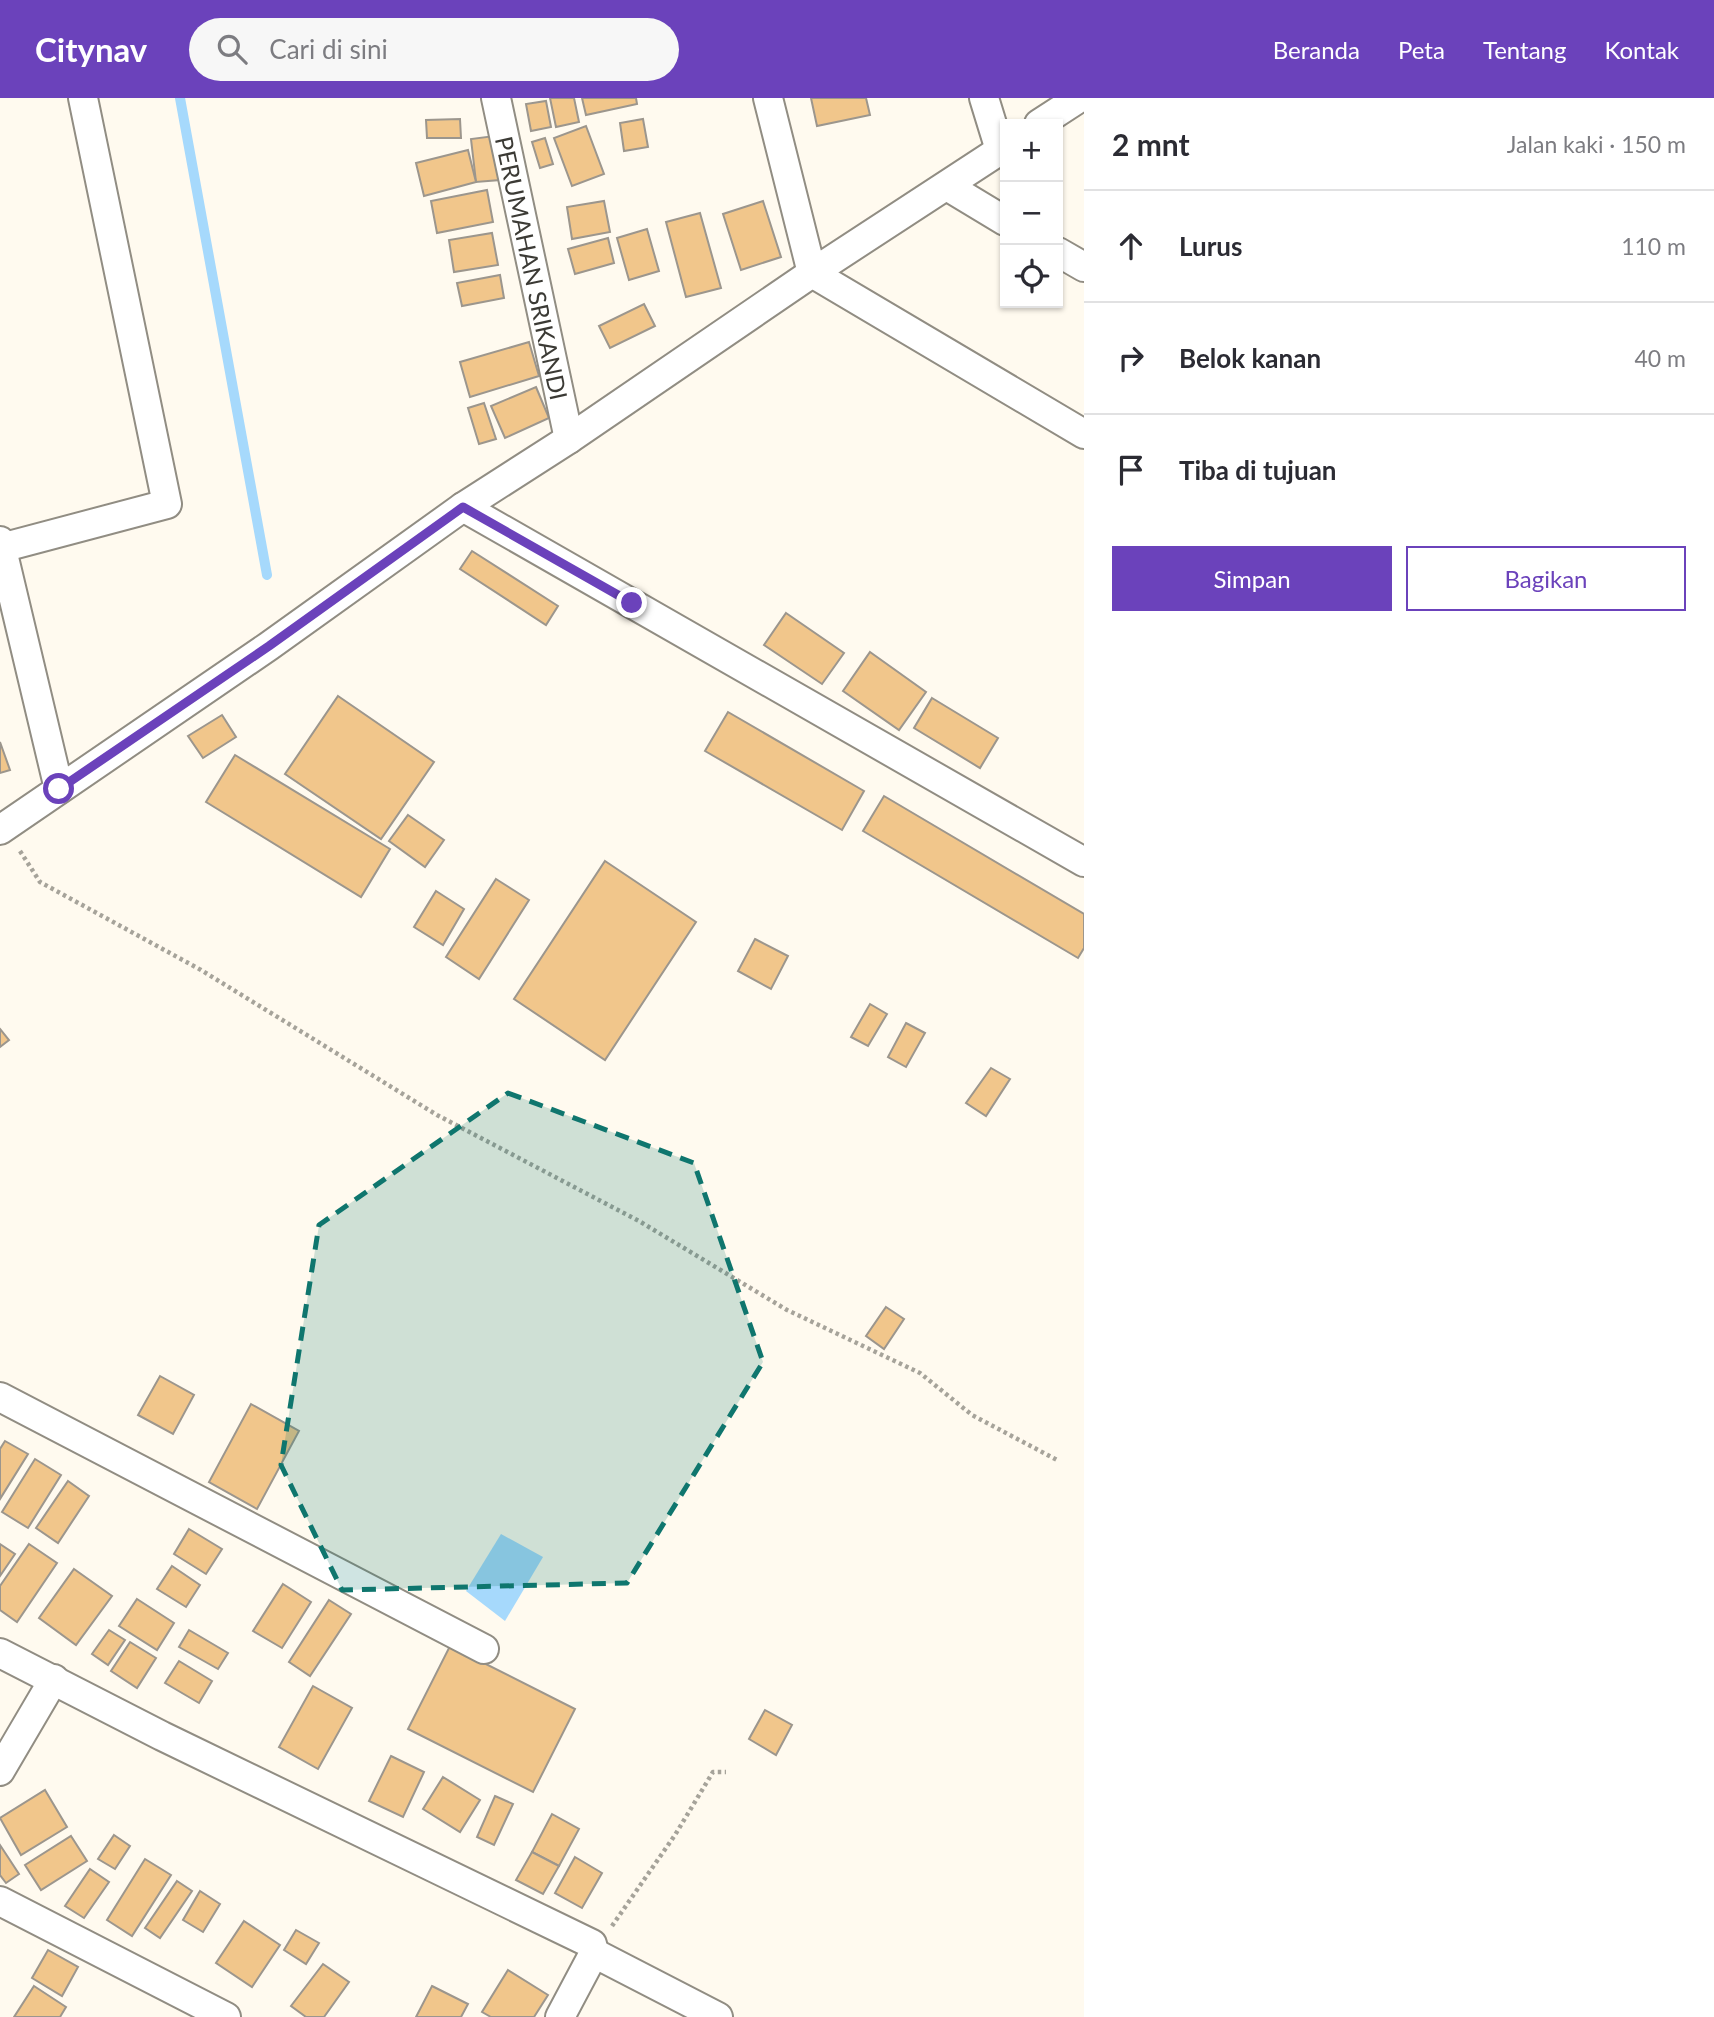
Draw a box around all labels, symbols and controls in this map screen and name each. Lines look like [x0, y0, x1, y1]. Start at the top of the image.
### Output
search box [189, 18, 679, 81]
text: Citynav [35, 29, 147, 69]
icon: search [213, 30, 251, 68]
text: Cari di sini [269, 33, 388, 65]
text: Beranda [1273, 35, 1360, 64]
text: Peta [1398, 35, 1445, 64]
text: Tentang [1483, 35, 1566, 64]
text: Kontak [1604, 35, 1679, 64]
map controls [1000, 119, 1063, 308]
button: + [1000, 119, 1063, 182]
text: 2 mnt [1112, 126, 1190, 162]
text: Jalan kaki · 150 m [1507, 130, 1686, 158]
street label: PERUMAHAN SRIKANDI [490, 134, 574, 402]
button: − [1000, 182, 1063, 245]
icon: ahead [1112, 227, 1150, 265]
text: Lurus [1179, 230, 1242, 262]
text: 110 m [1621, 232, 1686, 260]
button: locate [1000, 245, 1063, 308]
icon: right [1112, 339, 1150, 377]
text: Belok kanan [1179, 342, 1321, 374]
text: 40 m [1635, 344, 1686, 372]
icon: arrive [1112, 451, 1150, 489]
text: Tiba di tujuan [1179, 454, 1337, 486]
button: Simpan [1112, 546, 1392, 611]
button: Bagikan [1406, 546, 1686, 611]
route end [616, 587, 647, 618]
route start [43, 773, 74, 804]

